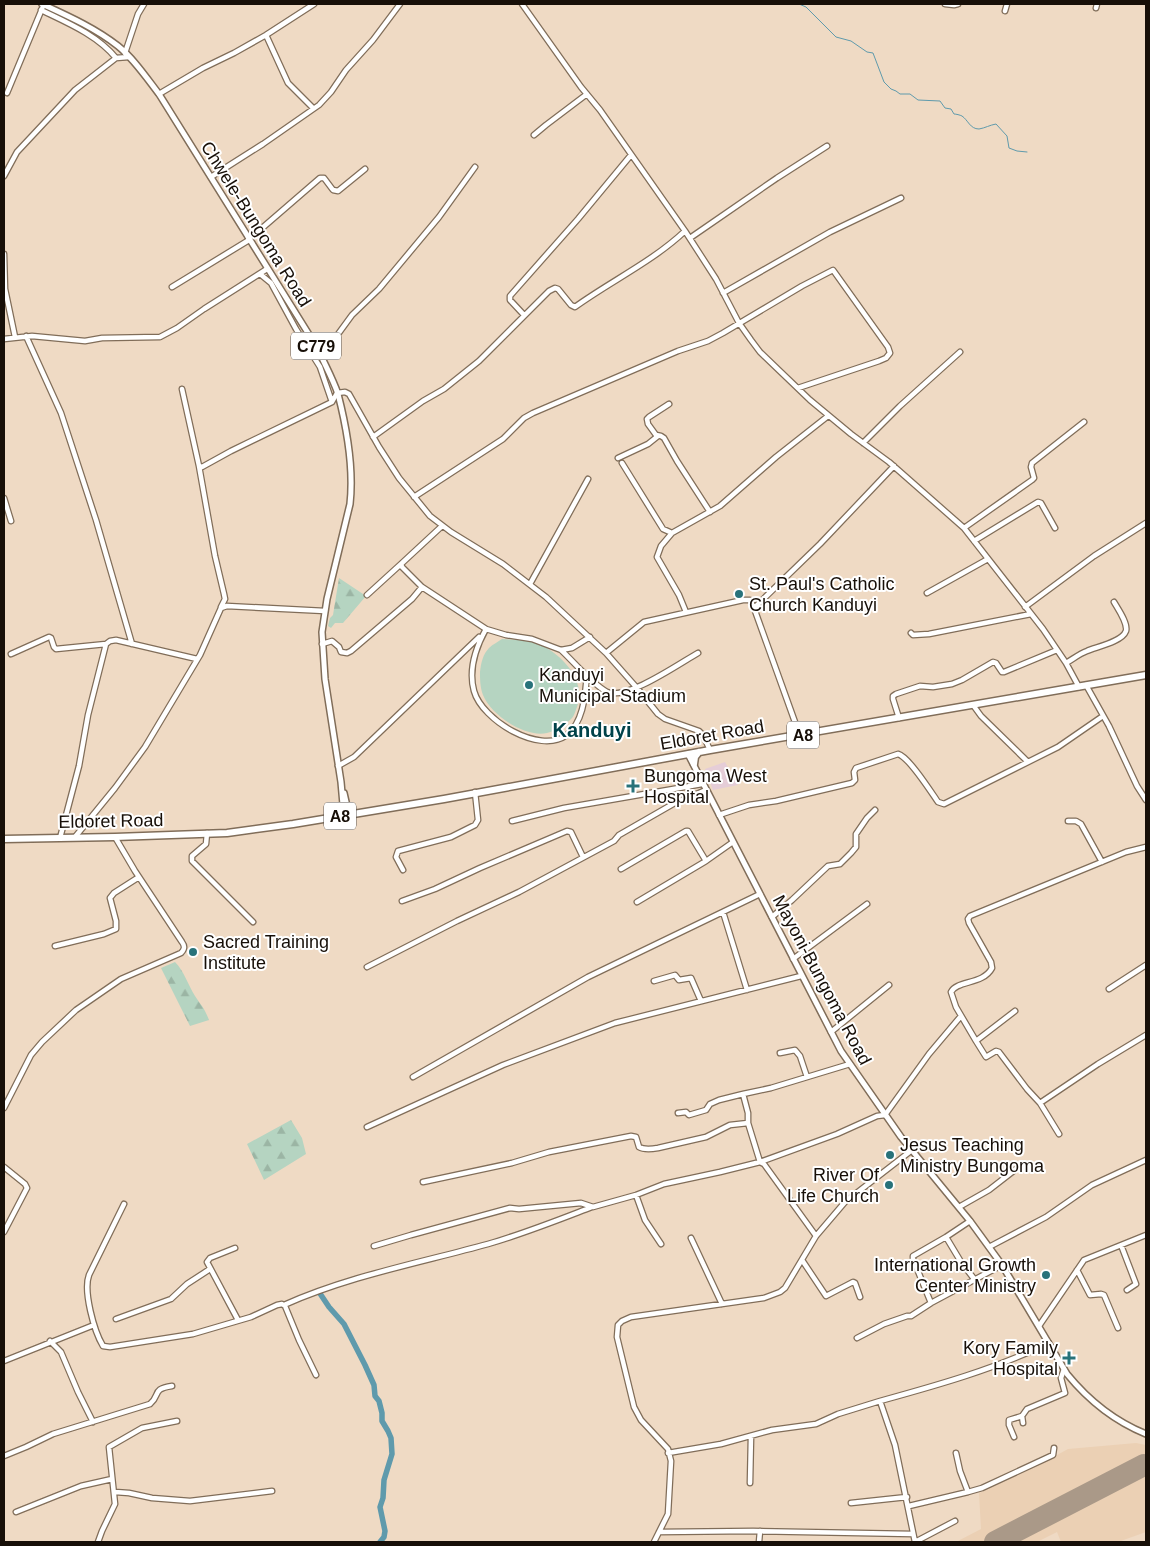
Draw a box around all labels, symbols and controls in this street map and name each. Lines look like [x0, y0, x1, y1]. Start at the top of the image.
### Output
street label: Chwele-Bungoma Road [197, 138, 315, 310]
road number: C779 [291, 332, 341, 360]
place label: St. Paul's Catholic Church Kanduyi [749, 574, 895, 615]
marker: St. Paul's Catholic Church Kanduyi [733, 588, 745, 600]
place label: Kanduyi Municipal Stadium [539, 665, 686, 706]
marker: Kanduyi Municipal Stadium [523, 679, 535, 691]
street label: Eldoret Road [659, 716, 765, 754]
district label: Kanduyi [553, 719, 631, 741]
road number: A8 [787, 722, 819, 748]
place label: Bungoma West Hospital [644, 766, 767, 807]
marker: Bungoma West Hospital [626, 779, 640, 793]
road number: A8 [324, 802, 356, 829]
street label: Eldoret Road [58, 810, 164, 832]
street label: Mayoni-Bungoma Road [769, 892, 875, 1068]
place label: Sacred Training Institute [203, 932, 329, 973]
marker: Sacred Training Institute [187, 946, 199, 958]
place label: Jesus Teaching Ministry Bungoma [900, 1135, 1045, 1176]
marker: Jesus Teaching Ministry Bungoma [884, 1149, 896, 1161]
place label: River Of Life Church [787, 1165, 880, 1206]
marker: River Of Life Church [883, 1179, 895, 1191]
place label: International Growth Center Ministry [874, 1255, 1036, 1296]
marker: International Growth Center Ministry [1040, 1269, 1052, 1281]
place label: Kory Family Hospital [963, 1338, 1058, 1379]
marker: Kory Family Hospital [1062, 1351, 1076, 1365]

